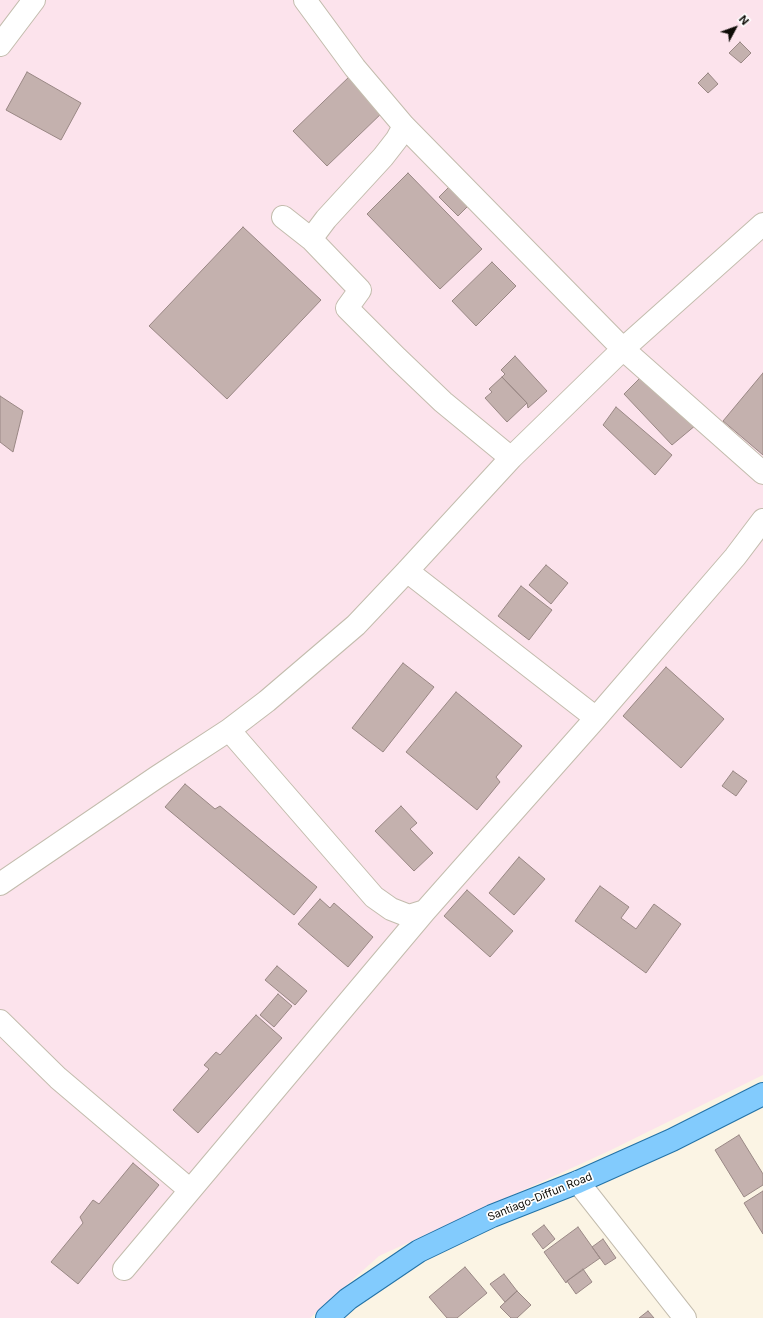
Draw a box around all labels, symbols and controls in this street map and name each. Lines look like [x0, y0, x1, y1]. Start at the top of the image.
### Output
north arrow [715, 8, 755, 48]
text: N [736, 12, 752, 28]
street label: Santiago-Diffun Road [486, 1170, 594, 1224]

